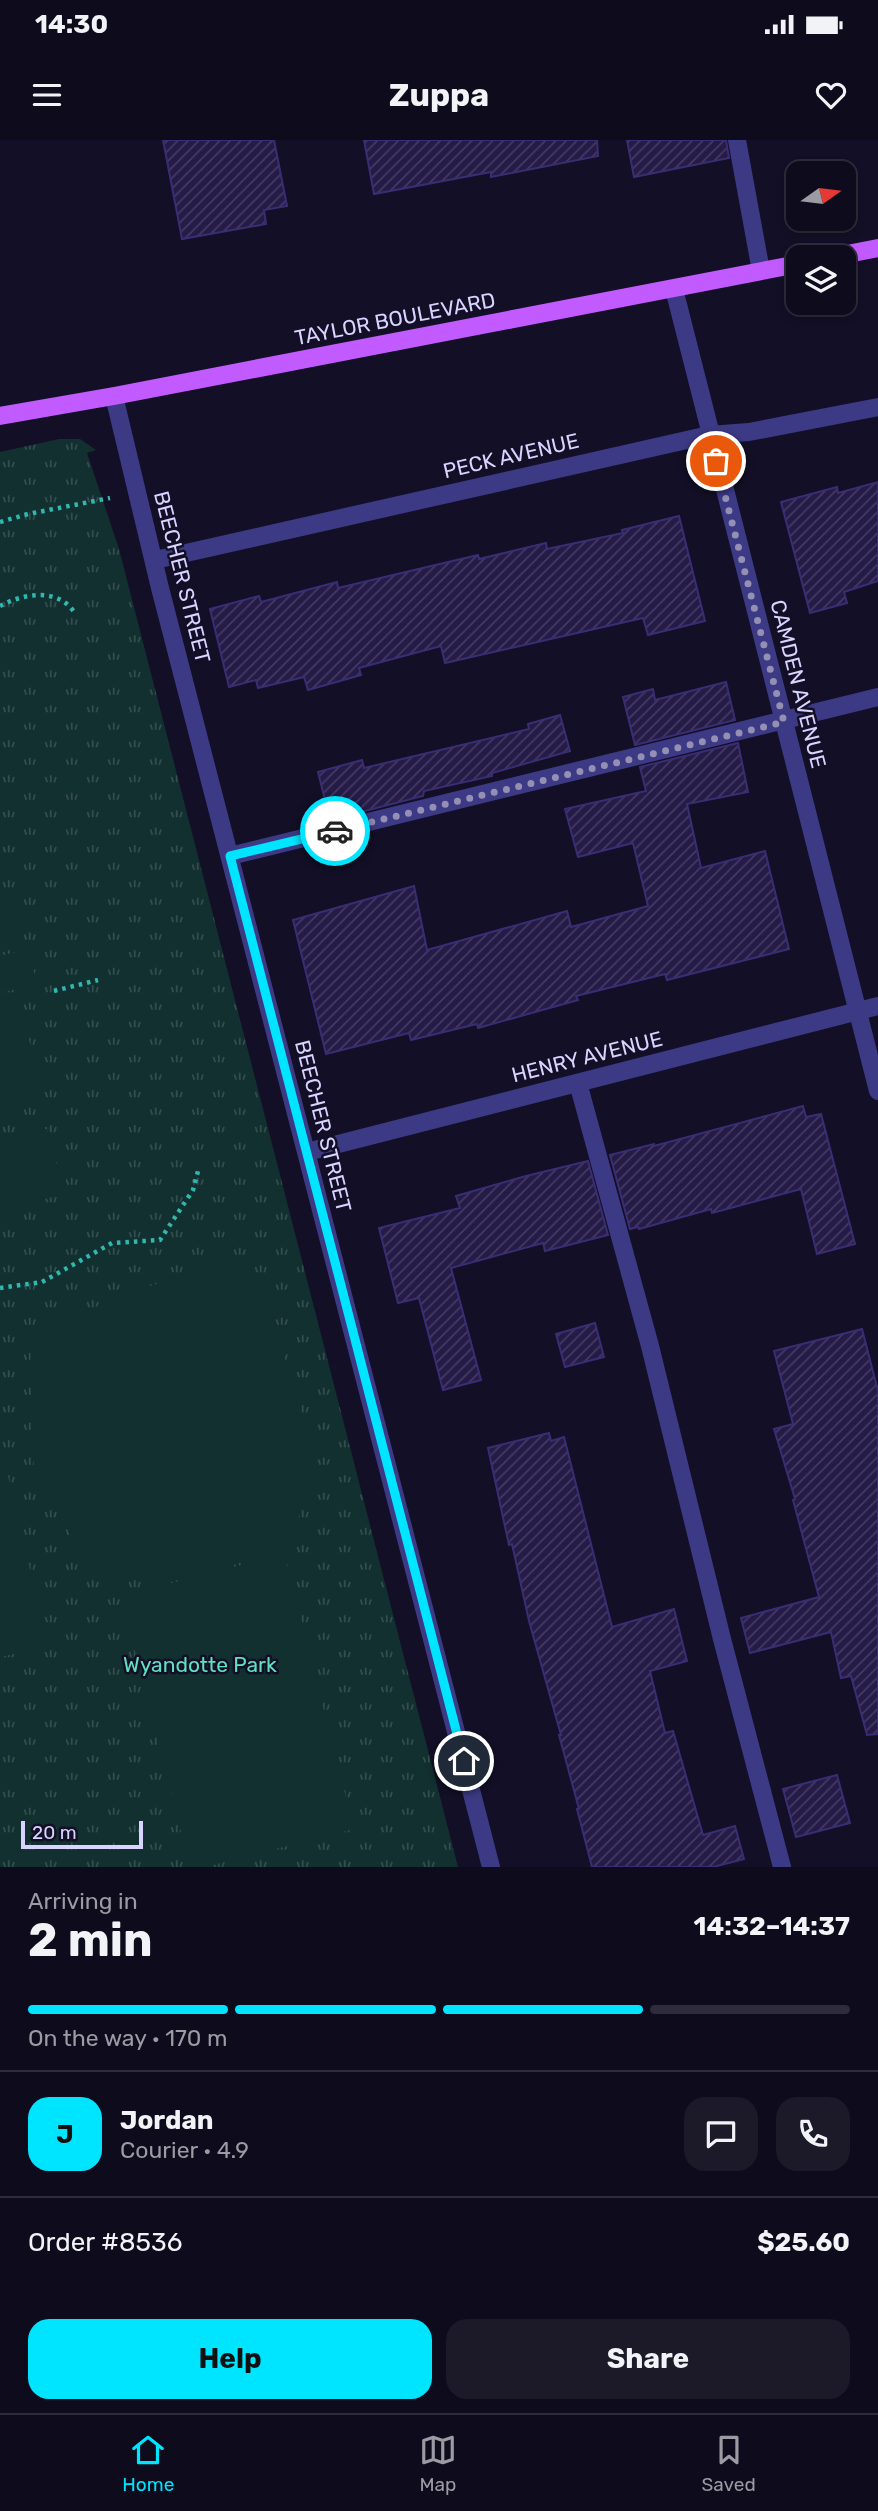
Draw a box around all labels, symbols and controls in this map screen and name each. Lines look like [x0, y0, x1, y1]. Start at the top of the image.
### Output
text: 14:30 [35, 9, 108, 40]
icon: menu [28, 76, 66, 114]
text: Zuppa [389, 76, 489, 114]
icon: heart [812, 76, 850, 114]
north arrow [786, 161, 856, 231]
map controls [786, 161, 856, 315]
button: layers [786, 245, 856, 315]
street label: TAYLOR BOULEVARD [292, 287, 497, 350]
street label: PECK AVENUE [441, 428, 581, 483]
pin [686, 431, 746, 491]
icon: bag [697, 442, 735, 480]
street label: BEECHER STREET [149, 488, 216, 665]
street label: CAMDEN AVENUE [765, 597, 831, 771]
courier [300, 796, 370, 866]
icon: car [316, 812, 354, 850]
street label: HENRY AVENUE [509, 1026, 665, 1087]
street label: BEECHER STREET [290, 1037, 357, 1214]
park label: Wyandotte Park [123, 1652, 277, 1677]
pin [434, 1731, 494, 1791]
icon: home [445, 1742, 483, 1780]
scale bar [21, 1818, 144, 1850]
text: 20 m [32, 1821, 77, 1844]
text: Arriving in [28, 1887, 138, 1915]
text: 14:32–14:37 [694, 1911, 850, 1942]
text: 2 min [28, 1913, 153, 1968]
text: On the way · 170 m [28, 2024, 227, 2052]
button: chat [684, 2097, 758, 2171]
button: phone [776, 2097, 850, 2171]
text: Jordan [120, 2105, 213, 2136]
text: J [56, 2119, 74, 2150]
text: Courier · 4.9 [120, 2136, 249, 2164]
text: Order #8536 [28, 2227, 182, 2258]
text: $25.60 [757, 2227, 850, 2258]
button: Help [28, 2319, 432, 2399]
button: Share [446, 2319, 850, 2399]
tab: Home [122, 2431, 174, 2496]
tab: Map [419, 2431, 457, 2496]
tab: Saved [701, 2431, 756, 2496]

